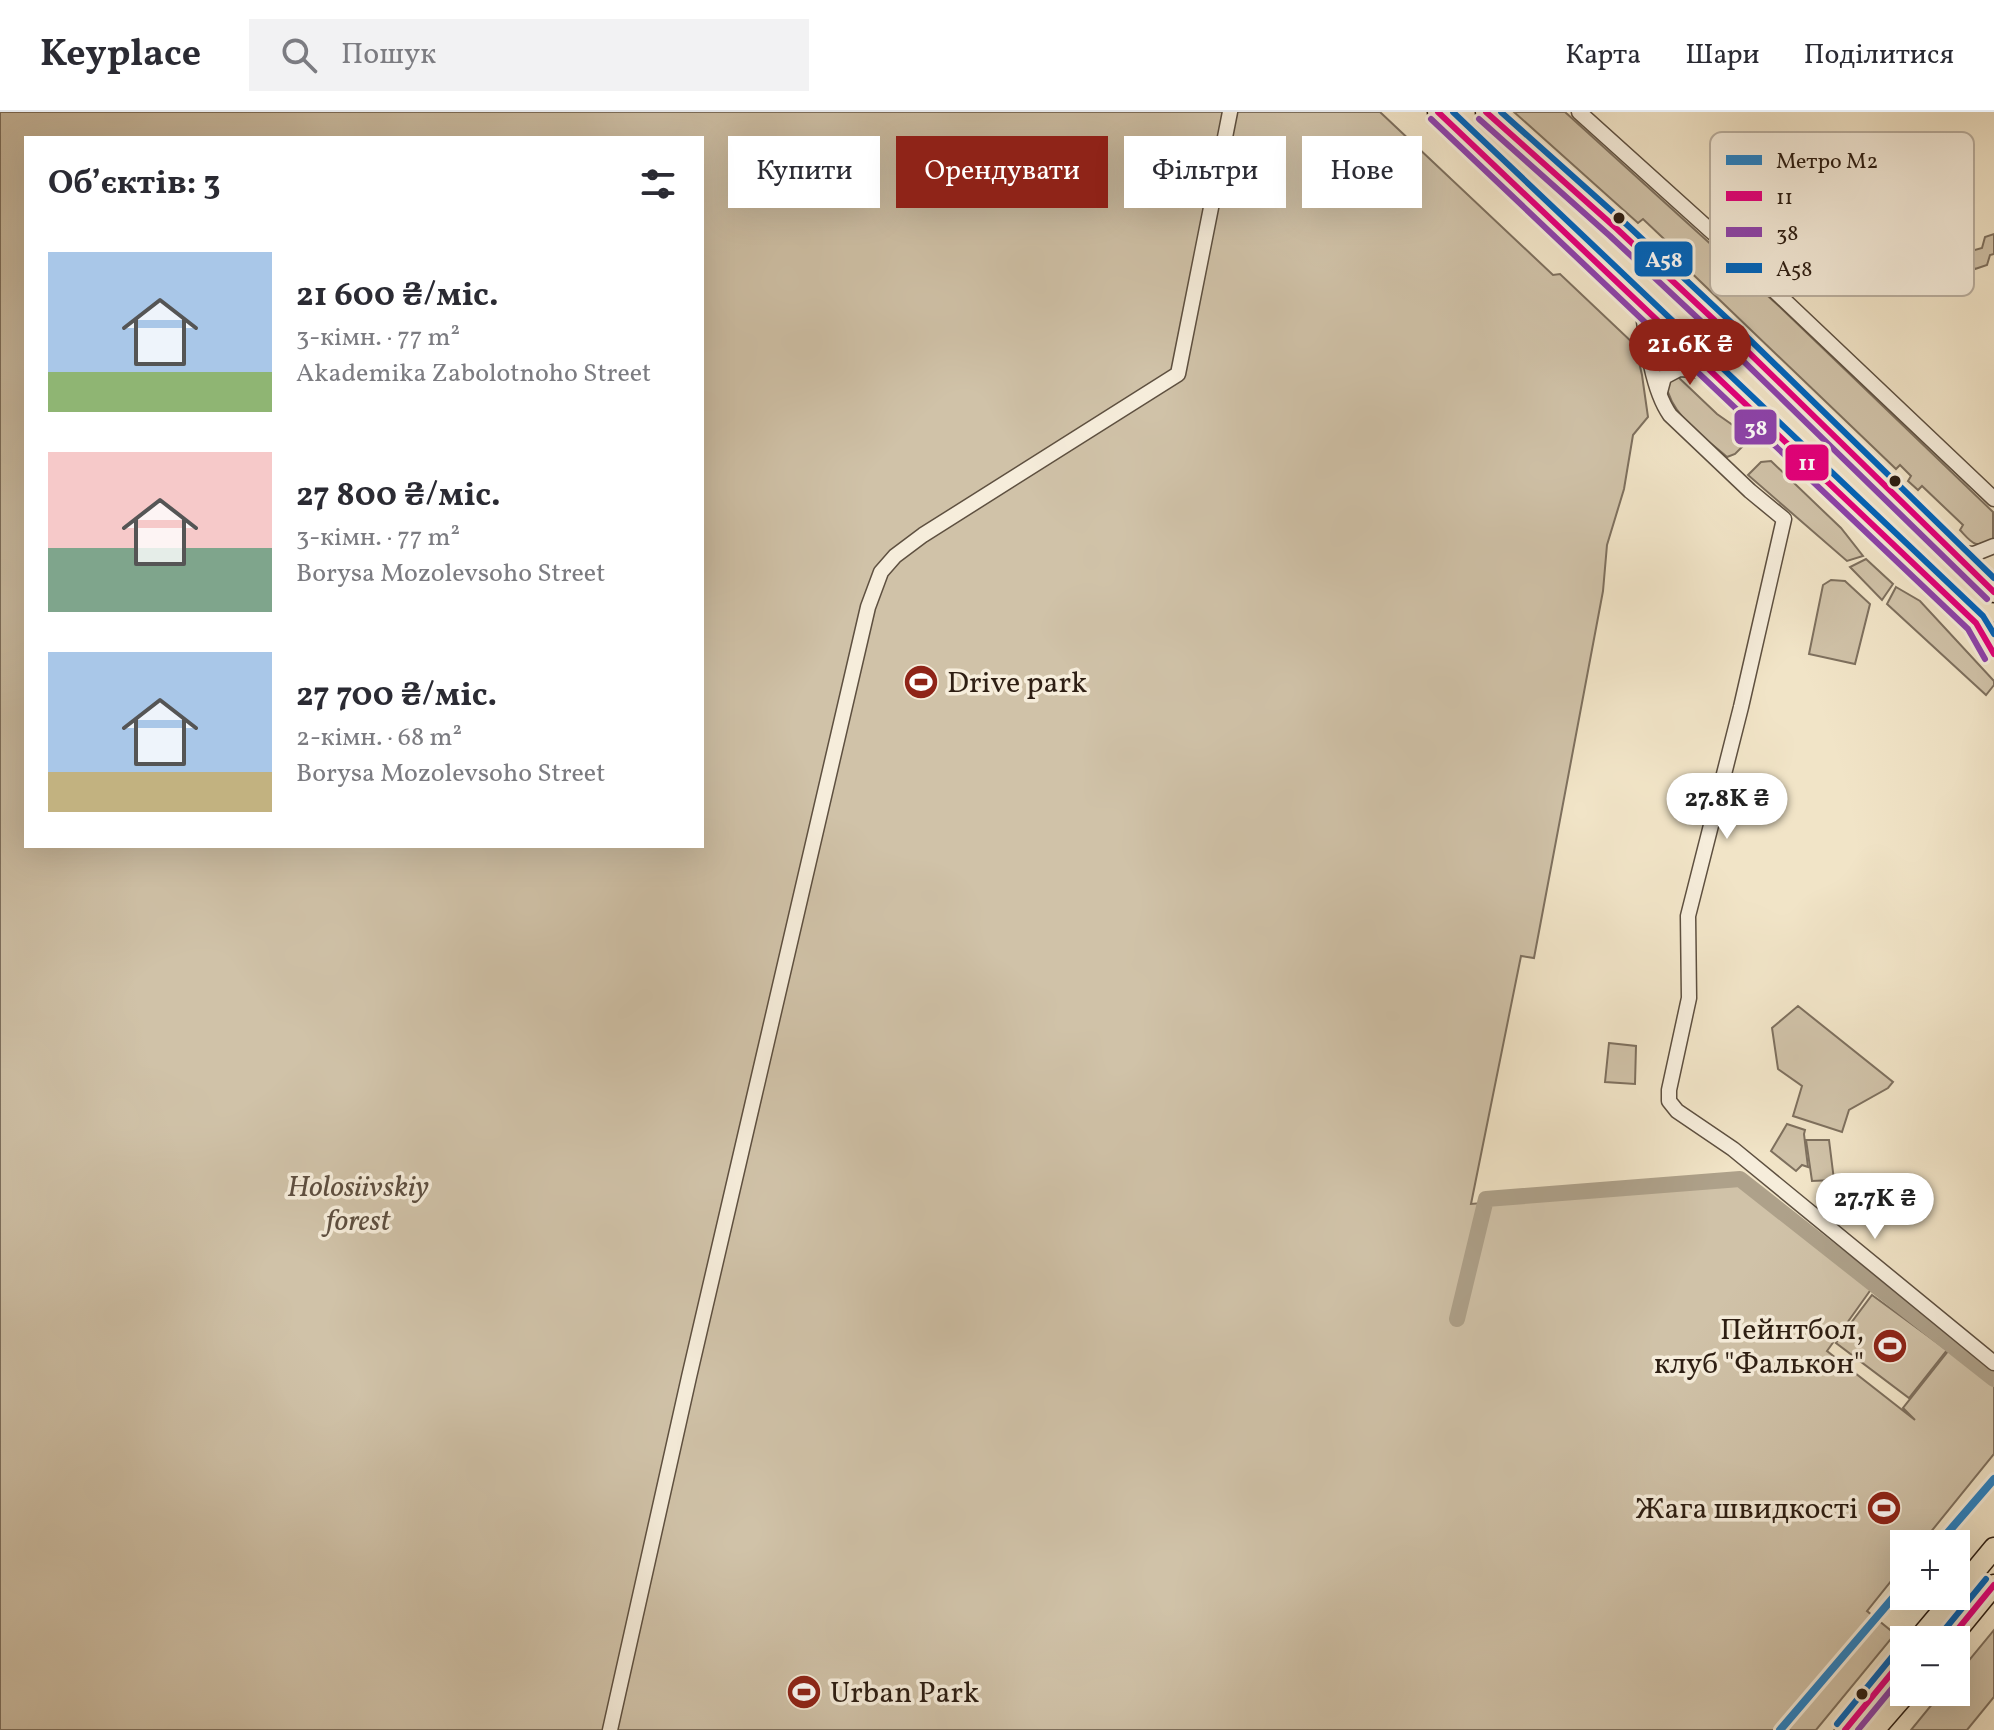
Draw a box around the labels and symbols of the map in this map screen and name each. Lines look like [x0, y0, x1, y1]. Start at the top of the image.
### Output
legend [1710, 132, 1974, 296]
text: Метро M2 [1776, 147, 1878, 178]
text: 11 [1776, 183, 1793, 214]
unlabelled marker [1611, 210, 1627, 226]
text: 38 [1776, 219, 1798, 250]
line badge: А58 [1633, 240, 1694, 278]
text: А58 [1645, 246, 1683, 277]
text: А58 [1776, 255, 1813, 286]
pin: 21.6K ₴ [1616, 319, 1764, 387]
line badge: 38 [1733, 408, 1778, 446]
text: 38 [1744, 414, 1768, 445]
line badge: 11 [1784, 443, 1830, 482]
text: 11 [1798, 449, 1816, 480]
unlabelled marker [1887, 473, 1903, 489]
sports icon: Drive park [902, 663, 940, 701]
place label: Drive park [947, 663, 1087, 705]
pin: 27.8K ₴ [1653, 773, 1801, 841]
park label: Holosiivskiy forest [287, 1167, 429, 1243]
pin: 27.7K ₴ [1801, 1173, 1949, 1241]
place label: Пейнтбол, клуб "Фалькон" [1654, 1310, 1864, 1386]
sports icon: Пейнтбол, клуб "Фалькон" [1871, 1327, 1909, 1365]
place label: Жага швидкості [1635, 1489, 1858, 1531]
sports icon: Жага швидкості [1865, 1489, 1903, 1527]
sports icon: Urban Park [785, 1673, 823, 1711]
place label: Urban Park [830, 1673, 979, 1715]
unlabelled marker [1854, 1686, 1870, 1702]

